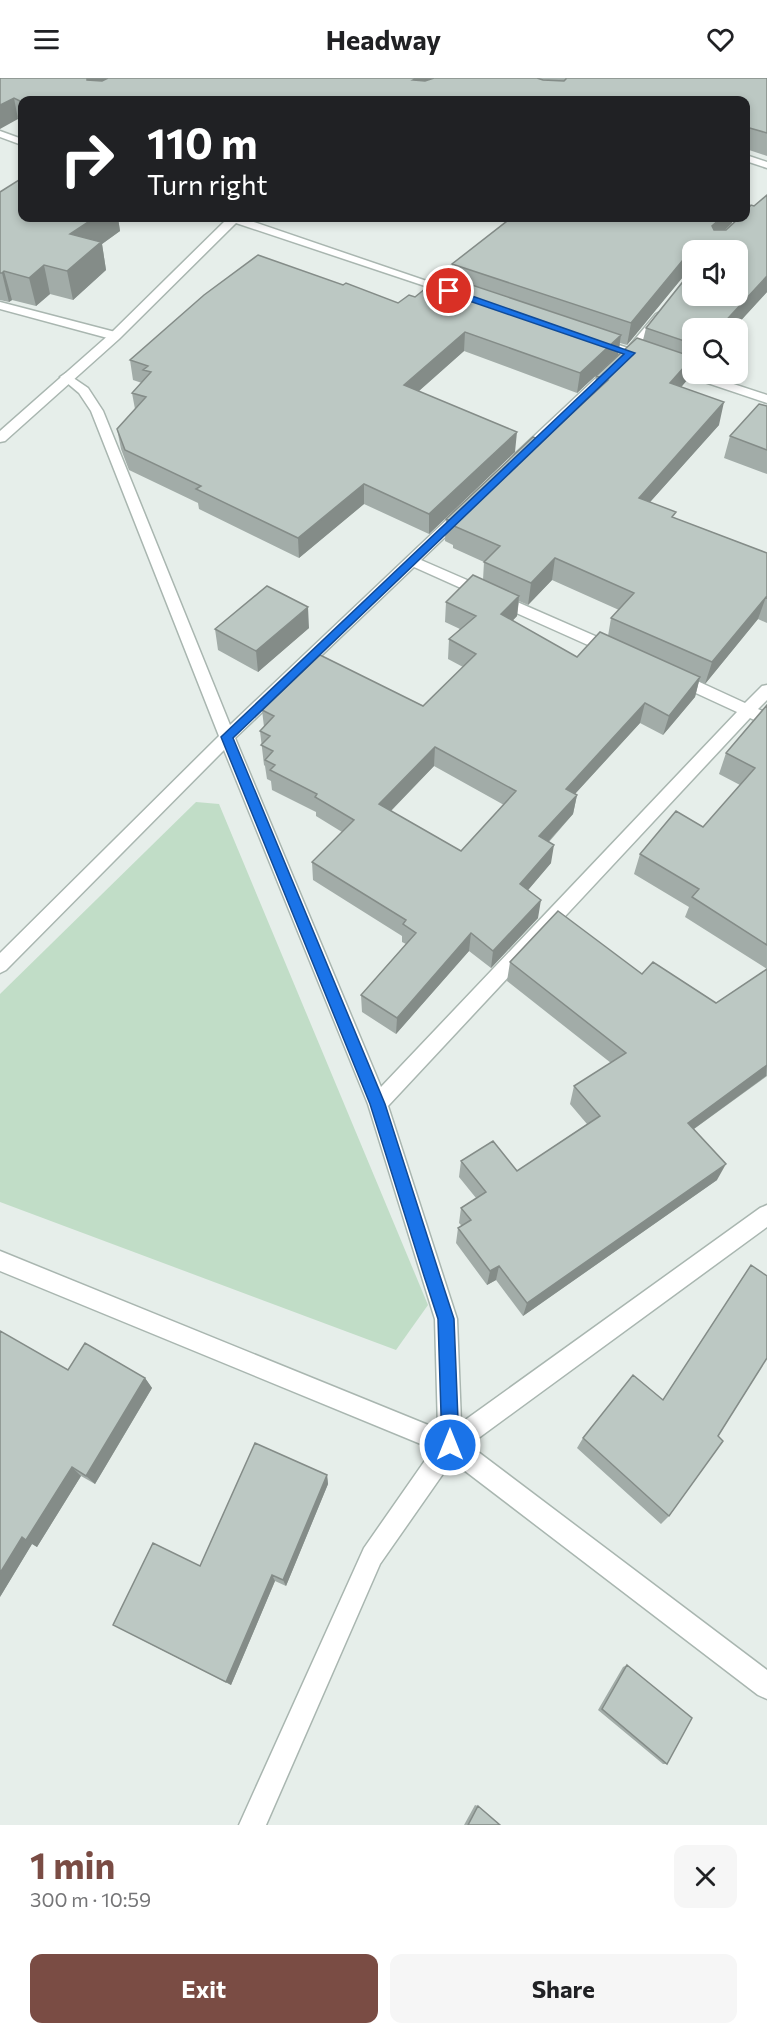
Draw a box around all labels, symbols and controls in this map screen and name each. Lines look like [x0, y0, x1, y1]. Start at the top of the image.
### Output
icon: menu [30, 23, 63, 56]
text: Headway [326, 23, 441, 56]
icon: heart [704, 23, 737, 56]
text: 110 m [147, 116, 258, 168]
icon: right [48, 120, 126, 198]
text: Turn right [147, 168, 267, 201]
map controls [682, 240, 748, 384]
button: sound [682, 240, 748, 306]
pin [423, 265, 474, 316]
icon: arrive [432, 274, 465, 307]
button: search [682, 318, 748, 384]
position arrow [418, 1413, 482, 1477]
text: 1 min [30, 1842, 115, 1886]
button: close [674, 1845, 737, 1908]
text: 300 m · 10:59 [30, 1887, 151, 1911]
button: Exit [30, 1954, 378, 2023]
button: Share [390, 1954, 737, 2023]

